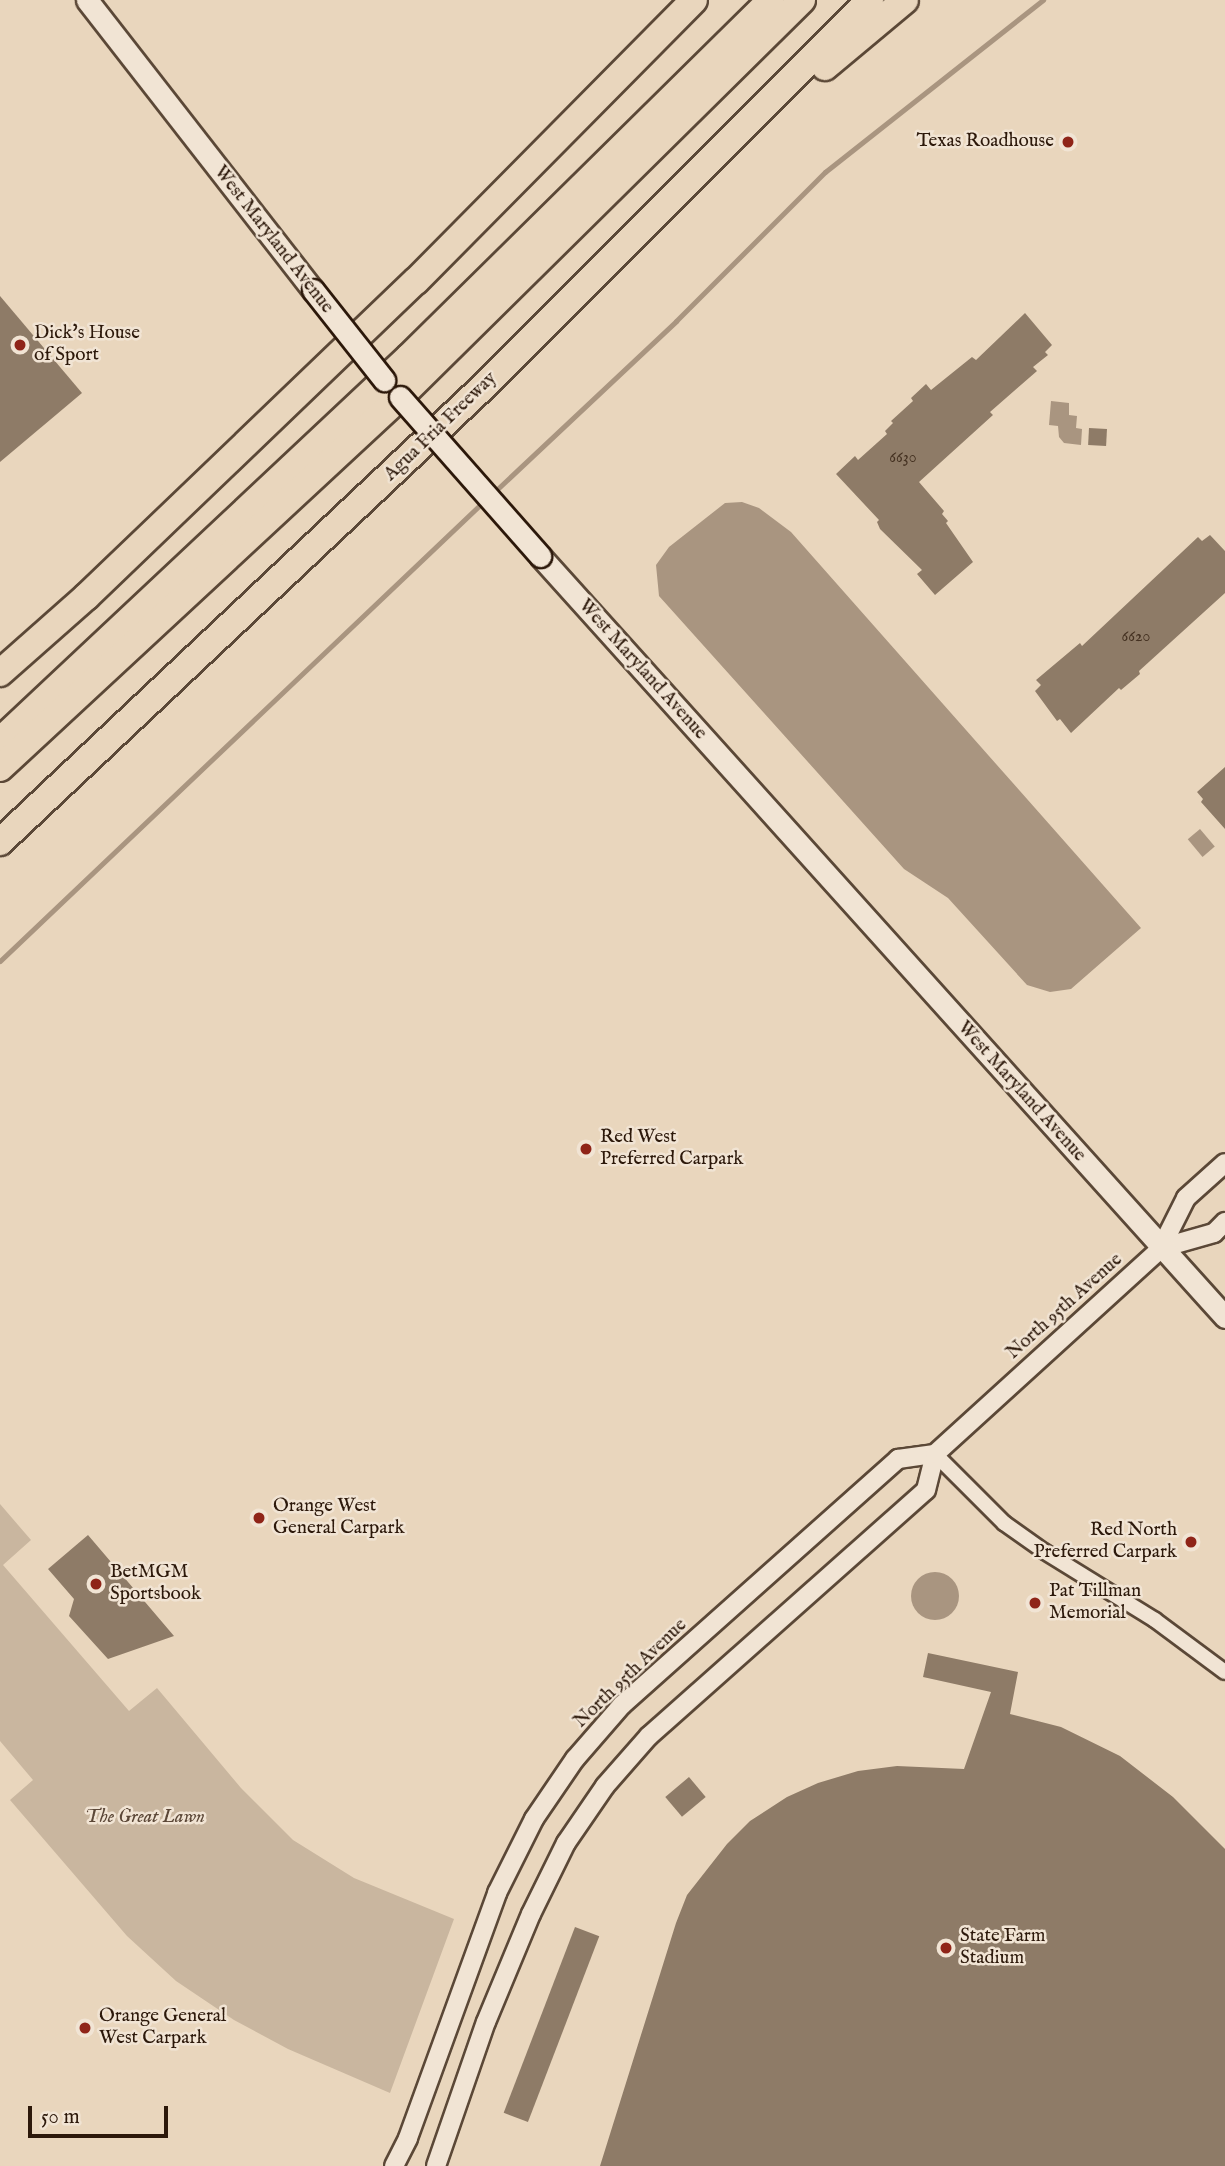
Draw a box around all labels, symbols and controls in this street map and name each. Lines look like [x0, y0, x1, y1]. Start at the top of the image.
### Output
place label: Texas Roadhouse [916, 131, 1054, 153]
marker: Texas Roadhouse [1060, 134, 1076, 150]
street label: West Maryland Avenue [208, 162, 338, 318]
place label: Dick's House of Sport [34, 323, 140, 367]
marker: Dick's House of Sport [12, 337, 28, 353]
street label: Agua Fria Freeway [380, 368, 502, 486]
house number: 6630 [889, 448, 917, 468]
street label: West Maryland Avenue [573, 595, 711, 745]
house number: 6620 [1122, 627, 1150, 647]
street label: West Maryland Avenue [952, 1017, 1090, 1167]
place label: Red West Preferred Carpark [600, 1127, 744, 1171]
marker: Red West Preferred Carpark [578, 1141, 594, 1157]
street label: North 95th Avenue [1002, 1249, 1128, 1365]
place label: Orange West General Carpark [273, 1496, 405, 1540]
marker: Orange West General Carpark [251, 1510, 267, 1526]
place label: Red North Preferred Carpark [1033, 1520, 1177, 1564]
marker: Red North Preferred Carpark [1183, 1534, 1199, 1550]
place label: BetMGM Sportsbook [110, 1562, 201, 1606]
marker: BetMGM Sportsbook [88, 1576, 104, 1592]
place label: Pat Tillman Memorial [1049, 1581, 1141, 1625]
marker: Pat Tillman Memorial [1027, 1595, 1043, 1611]
street label: North 95th Avenue [570, 1614, 692, 1734]
park label: The Great Lawn [85, 1807, 205, 1829]
place label: State Farm Stadium [960, 1926, 1046, 1970]
marker: State Farm Stadium [938, 1940, 954, 1956]
place label: Orange General West Carpark [99, 2006, 226, 2050]
marker: Orange General West Carpark [77, 2020, 93, 2036]
scale bar [32, 2092, 172, 2136]
text: 50 m [41, 2104, 80, 2131]

